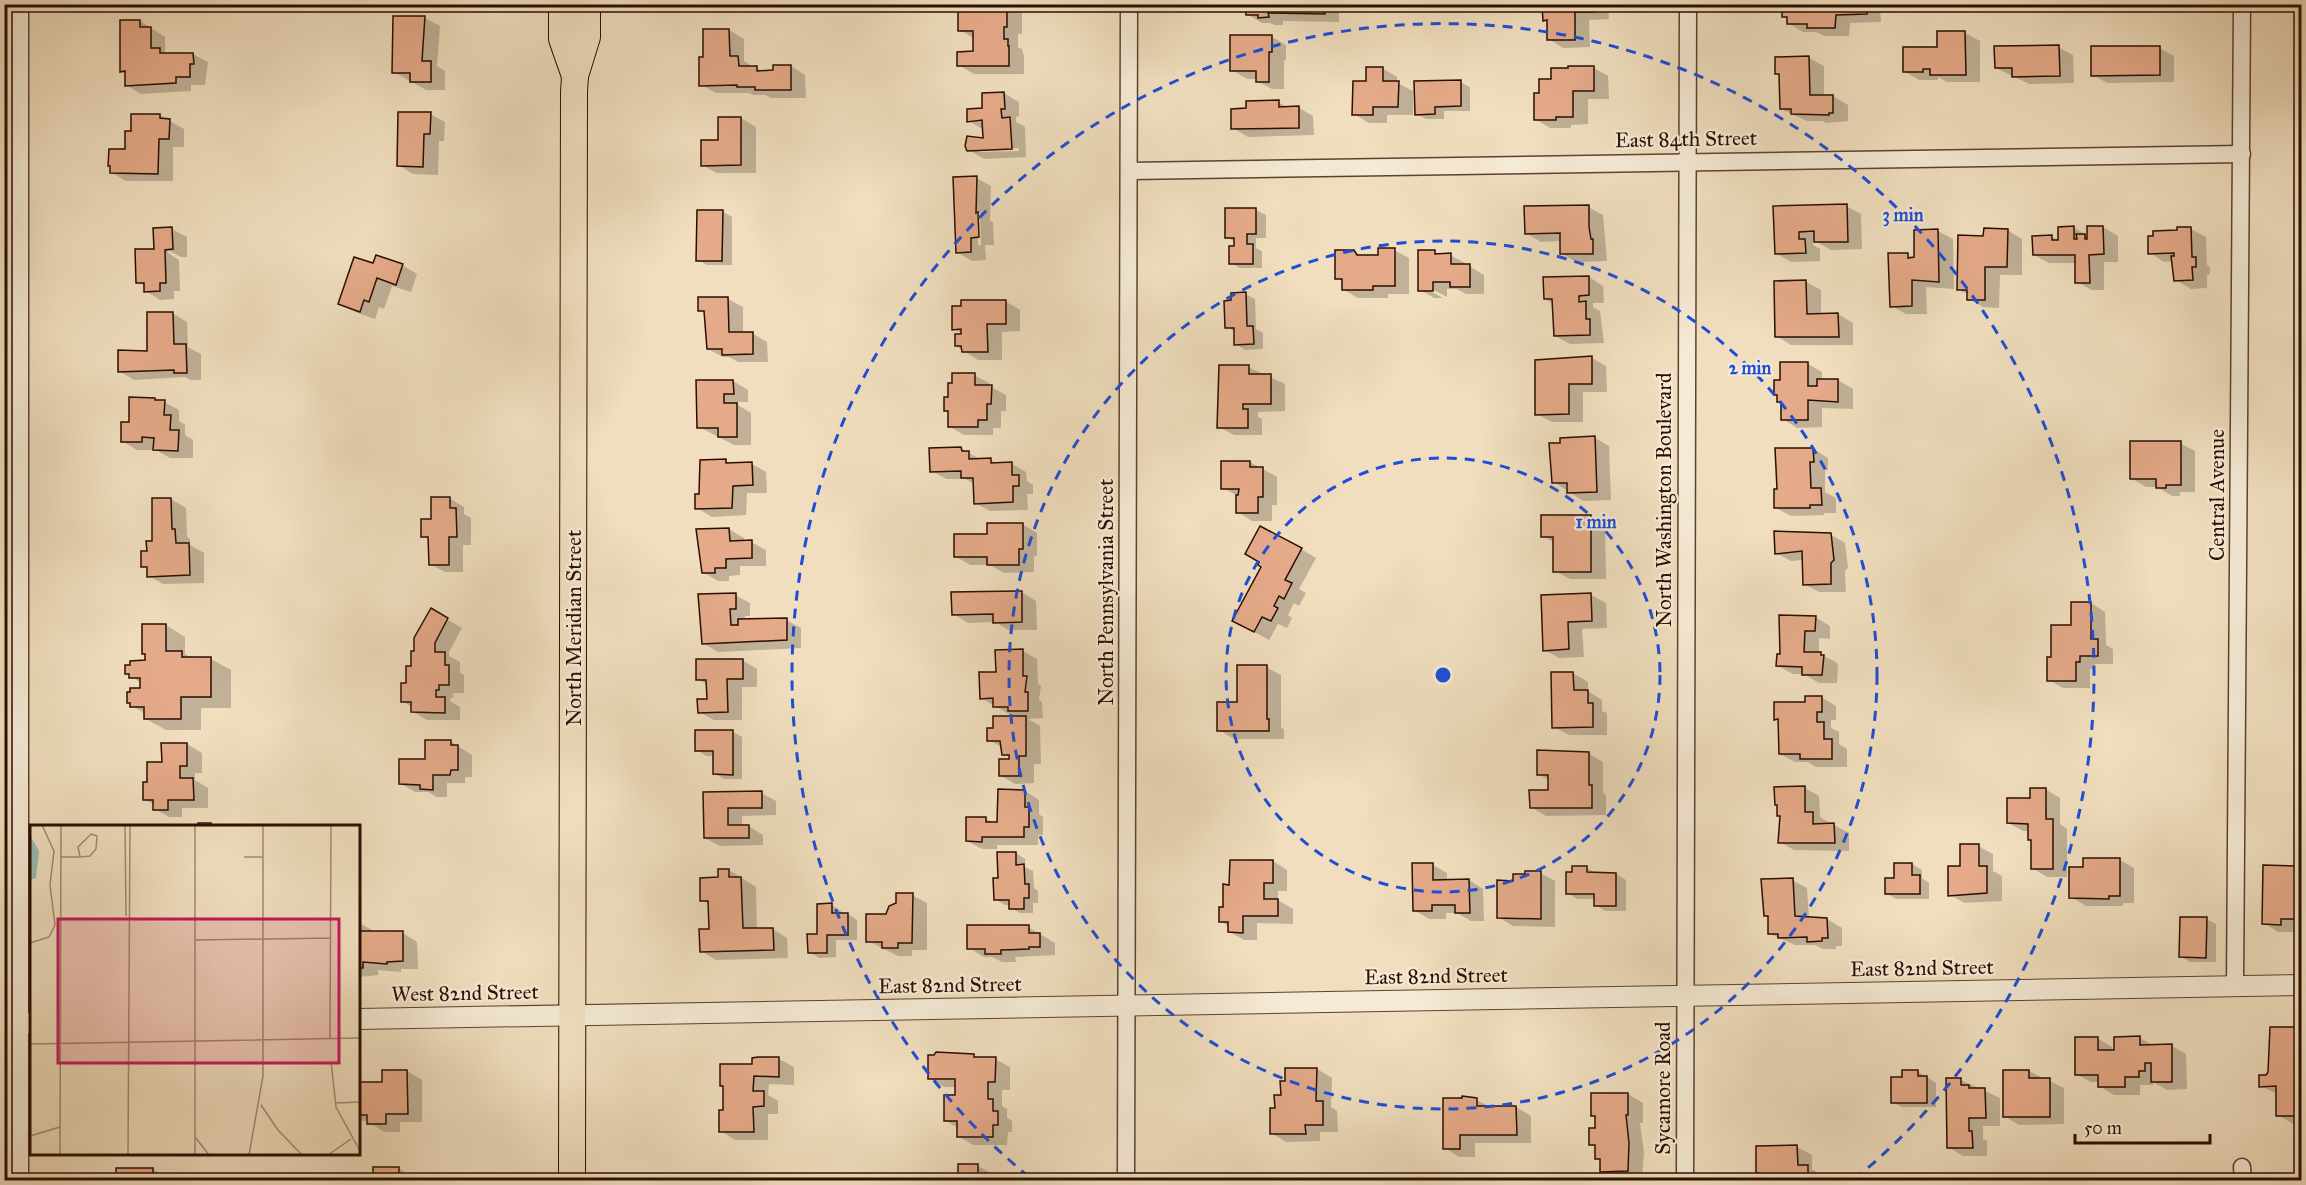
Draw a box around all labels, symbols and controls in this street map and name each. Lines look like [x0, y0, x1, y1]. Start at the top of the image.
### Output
street label: East 84th Street [1615, 125, 1758, 153]
text: 3 min [1883, 204, 1924, 227]
text: 2 min [1729, 357, 1772, 379]
street label: North Washington Boulevard [1651, 372, 1677, 628]
street label: Central Avenue [2204, 429, 2230, 561]
street label: North Pennsylvania Street [1093, 478, 1119, 706]
text: 1 min [1576, 511, 1617, 533]
street label: North Meridian Street [561, 529, 587, 726]
centre of rings [1433, 665, 1453, 685]
inset map [30, 825, 360, 1155]
street label: East 82nd Street [1850, 954, 1995, 982]
street label: East 82nd Street [1364, 962, 1509, 990]
street label: East 82nd Street [878, 971, 1023, 999]
street label: West 82nd Street [391, 979, 540, 1007]
street label: Sycamore Road [1650, 1021, 1676, 1155]
scale bar [2075, 1107, 2210, 1145]
text: 50 m [2084, 1117, 2122, 1139]

